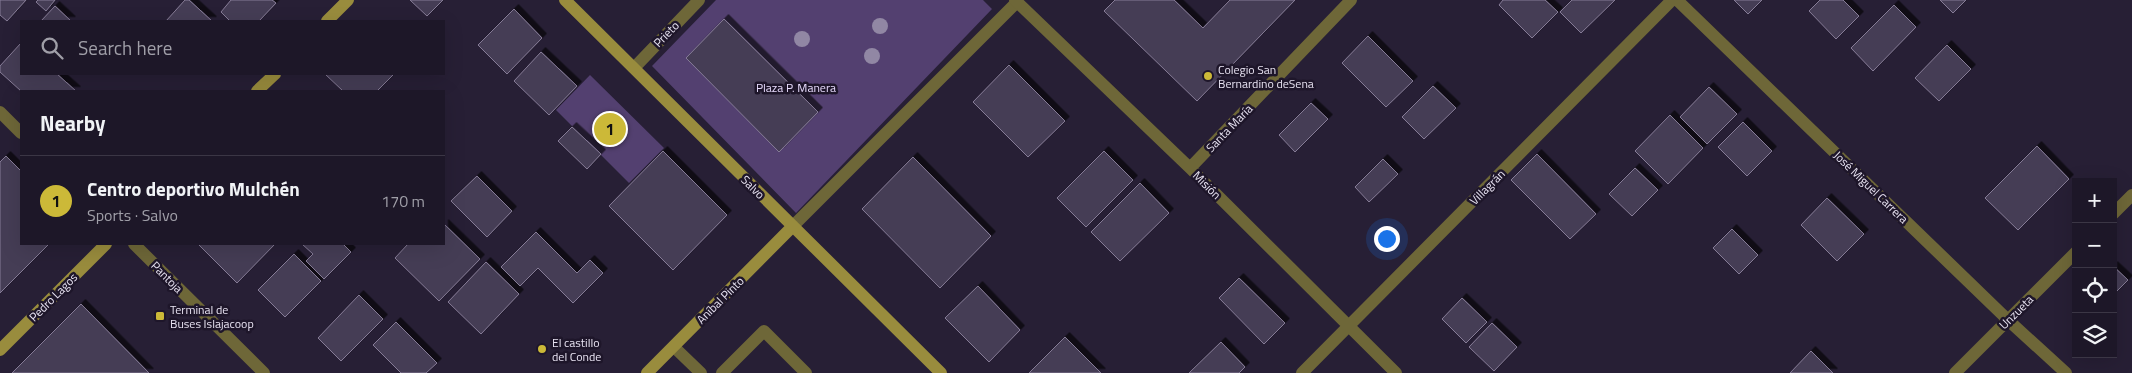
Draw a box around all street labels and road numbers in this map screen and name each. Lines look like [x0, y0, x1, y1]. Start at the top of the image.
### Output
street label: Prieto [649, 16, 683, 52]
street label: Santa María [1201, 100, 1257, 156]
street label: José Miguel Carrera [1829, 146, 1913, 228]
street label: Villagrán [1465, 165, 1509, 209]
street label: Misión [1188, 166, 1226, 204]
street label: Salvo [737, 171, 769, 203]
street label: Pantoja [147, 257, 187, 297]
street label: Pedro Lagos [24, 268, 82, 326]
street label: Aníbal Pinto [692, 272, 748, 328]
street label: Unzueta [1994, 290, 2038, 334]

